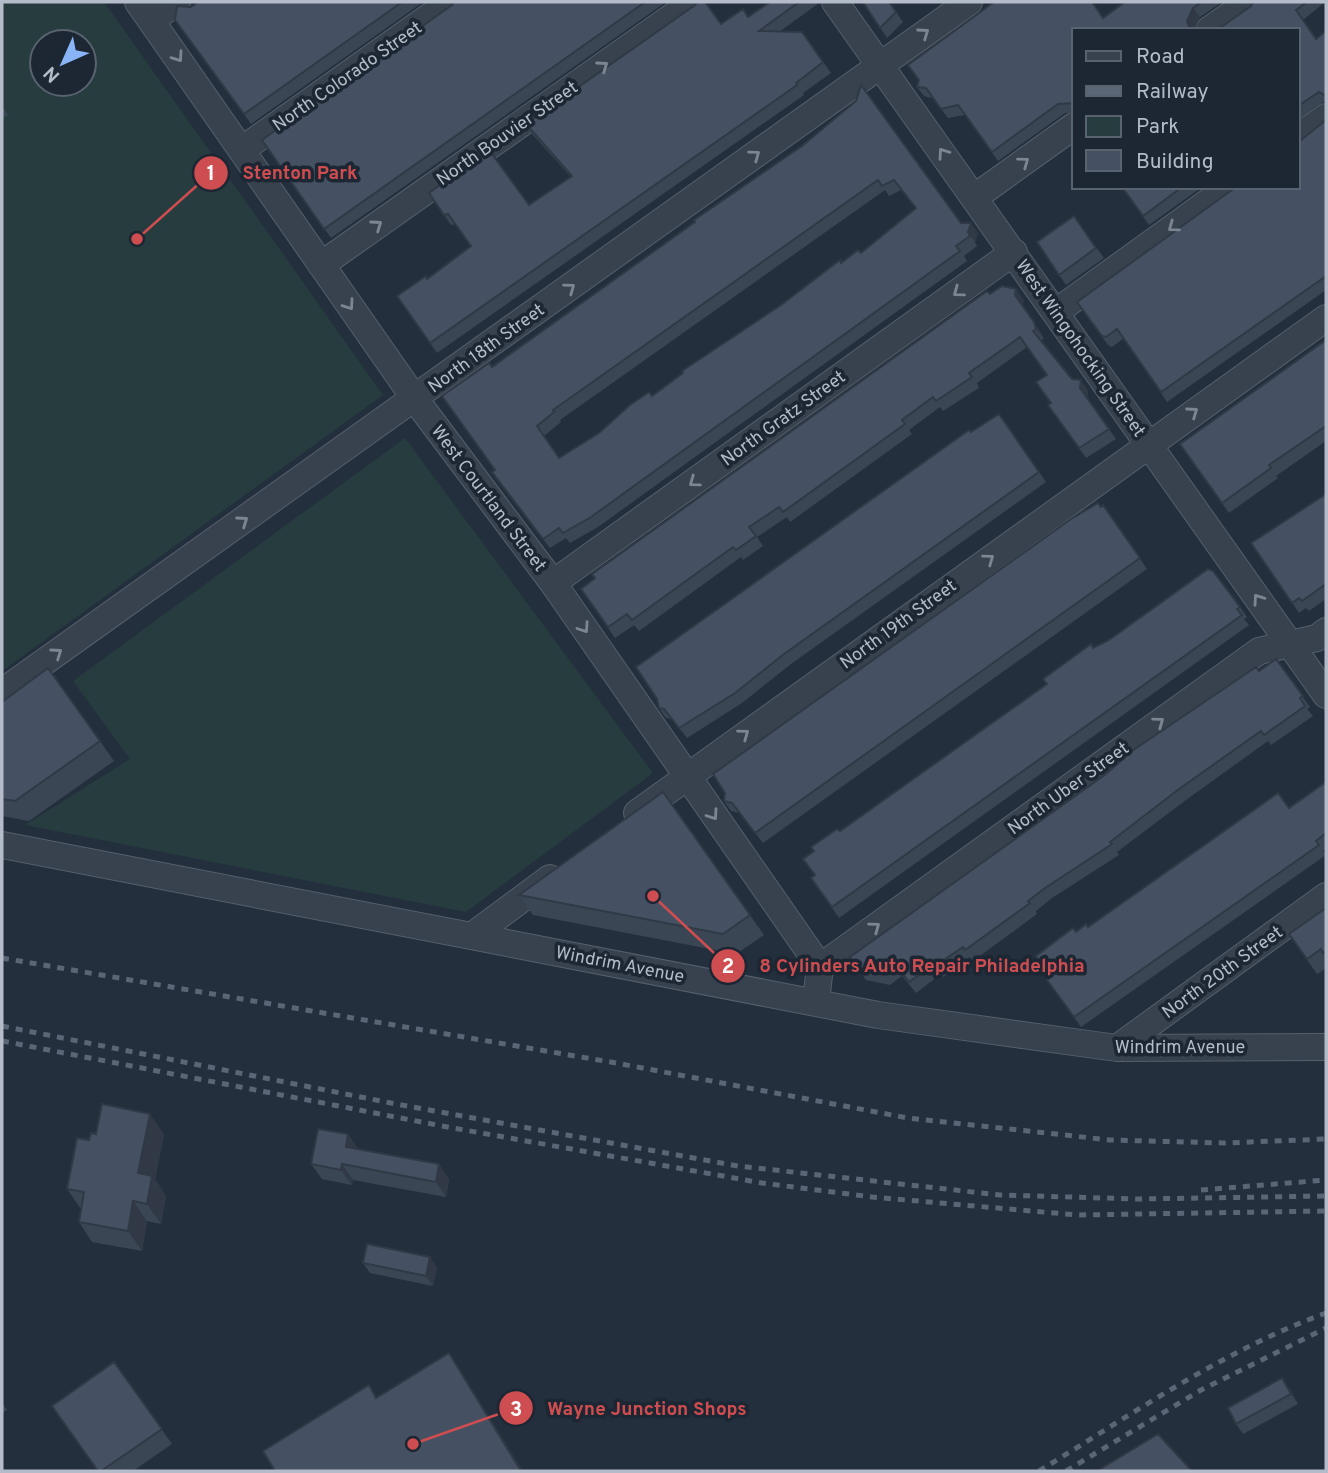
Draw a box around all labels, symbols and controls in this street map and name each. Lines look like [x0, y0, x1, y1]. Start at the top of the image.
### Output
street label: North Colorado Street [269, 17, 427, 138]
north arrow [28, 28, 98, 98]
legend [1072, 28, 1300, 189]
one-way arrow [916, 29, 929, 41]
text: Road [1136, 44, 1185, 71]
one-way arrow [170, 49, 182, 62]
text: N [39, 60, 66, 87]
one-way arrow [595, 62, 608, 74]
street label: North Bouvier Street [433, 77, 583, 192]
text: Railway [1136, 79, 1209, 106]
text: Park [1136, 114, 1179, 141]
one-way arrow [939, 148, 951, 161]
text: Building [1136, 149, 1214, 176]
one-way arrow [747, 150, 760, 163]
callout: Stenton Park [194, 153, 372, 193]
one-way arrow [1017, 158, 1029, 170]
text: 1 [207, 161, 215, 188]
text: Stenton Park [242, 162, 358, 186]
one-way arrow [1168, 219, 1181, 231]
one-way arrow [369, 221, 382, 233]
street label: West Wingohocking Street [1010, 256, 1150, 442]
one-way arrow [562, 283, 575, 296]
one-way arrow [953, 284, 966, 296]
one-way arrow [341, 297, 353, 310]
street label: North 18th Street [424, 299, 550, 399]
street label: North Gratz Street [717, 366, 851, 472]
one-way arrow [1185, 408, 1198, 420]
street label: West Courtland Street [425, 421, 551, 577]
one-way arrow [689, 474, 702, 486]
one-way arrow [235, 517, 248, 529]
one-way arrow [981, 555, 993, 567]
street label: North 19th Street [836, 575, 962, 675]
one-way arrow [1254, 594, 1266, 607]
one-way arrow [576, 620, 588, 633]
one-way arrow [49, 649, 62, 661]
one-way arrow [1151, 718, 1164, 730]
one-way arrow [736, 730, 749, 742]
street label: North Uber Street [1004, 738, 1134, 841]
one-way arrow [705, 807, 717, 820]
street label: North 20th Street [1158, 922, 1288, 1025]
one-way arrow [867, 923, 880, 935]
street label: Windrim Avenue [553, 942, 686, 989]
callout: 8 Cylinders Auto Repair Philadelphia [710, 946, 1099, 986]
text: 2 [722, 954, 734, 981]
text: 8 Cylinders Auto Repair Philadelphia [759, 955, 1085, 979]
street label: Windrim Avenue [1115, 1037, 1245, 1060]
callout: Wayne Junction Shops [498, 1388, 761, 1428]
text: 3 [510, 1397, 522, 1424]
text: Wayne Junction Shops [547, 1398, 747, 1422]

